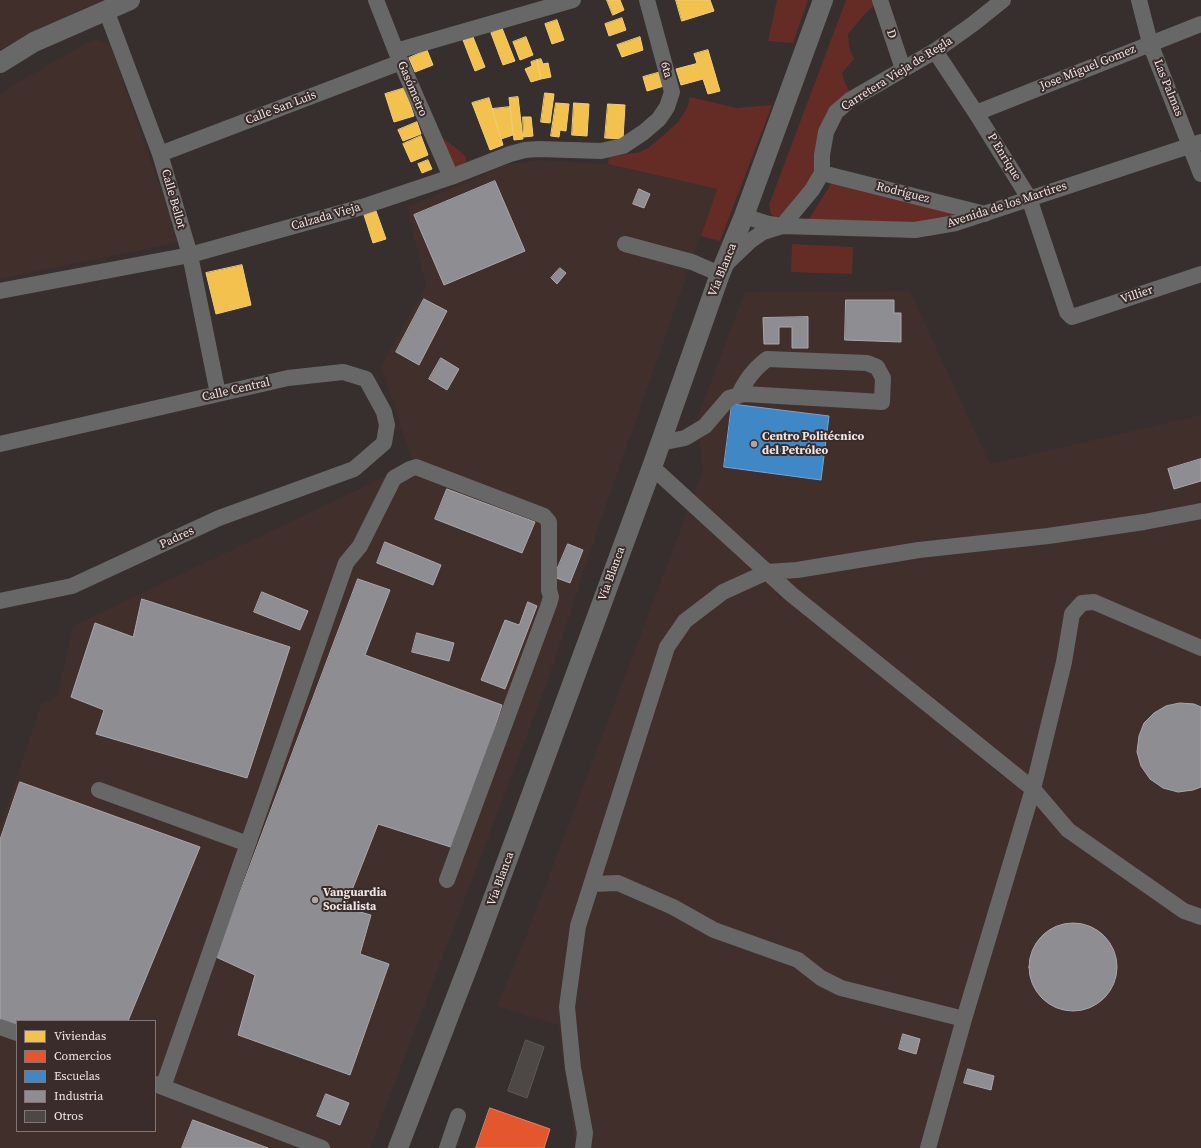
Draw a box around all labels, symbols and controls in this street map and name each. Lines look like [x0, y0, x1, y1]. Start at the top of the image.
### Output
street label: D [883, 28, 899, 40]
street label: Carretera Vieja de Regla [839, 34, 955, 114]
street label: Jose Miguel Gomez [1038, 42, 1138, 94]
street label: Las Palmas [1150, 57, 1186, 119]
street label: Gasómetro [394, 59, 430, 119]
street label: 6ta [657, 60, 675, 80]
street label: Calle San Luis [244, 88, 318, 128]
street label: P Enrique [984, 131, 1024, 183]
street label: Calle Bellot [158, 168, 188, 230]
street label: Rodríguez [875, 179, 931, 207]
street label: Avenida de los Martires [945, 179, 1069, 231]
street label: Calzada Vieja [290, 200, 362, 234]
street label: Vía Blanca [706, 241, 740, 299]
street label: Villier [1119, 283, 1155, 307]
street label: Calle Central [201, 375, 271, 405]
place label: Centro Politécnico del Petróleo [762, 430, 864, 458]
marker: Centro Politécnico del Petróleo [749, 439, 759, 449]
street label: Padres [158, 524, 196, 552]
street label: Vía Blanca [596, 545, 628, 603]
street label: Vía Blanca [485, 850, 517, 908]
place label: Vanguardia Socialista [323, 886, 387, 914]
marker: Vanguardia Socialista [310, 895, 320, 905]
legend [16, 1020, 156, 1132]
text: Viviendas [54, 1028, 106, 1044]
text: Comercios [54, 1048, 111, 1064]
text: Escuelas [54, 1068, 100, 1084]
text: Industria [54, 1088, 103, 1104]
text: Otros [54, 1108, 83, 1124]

